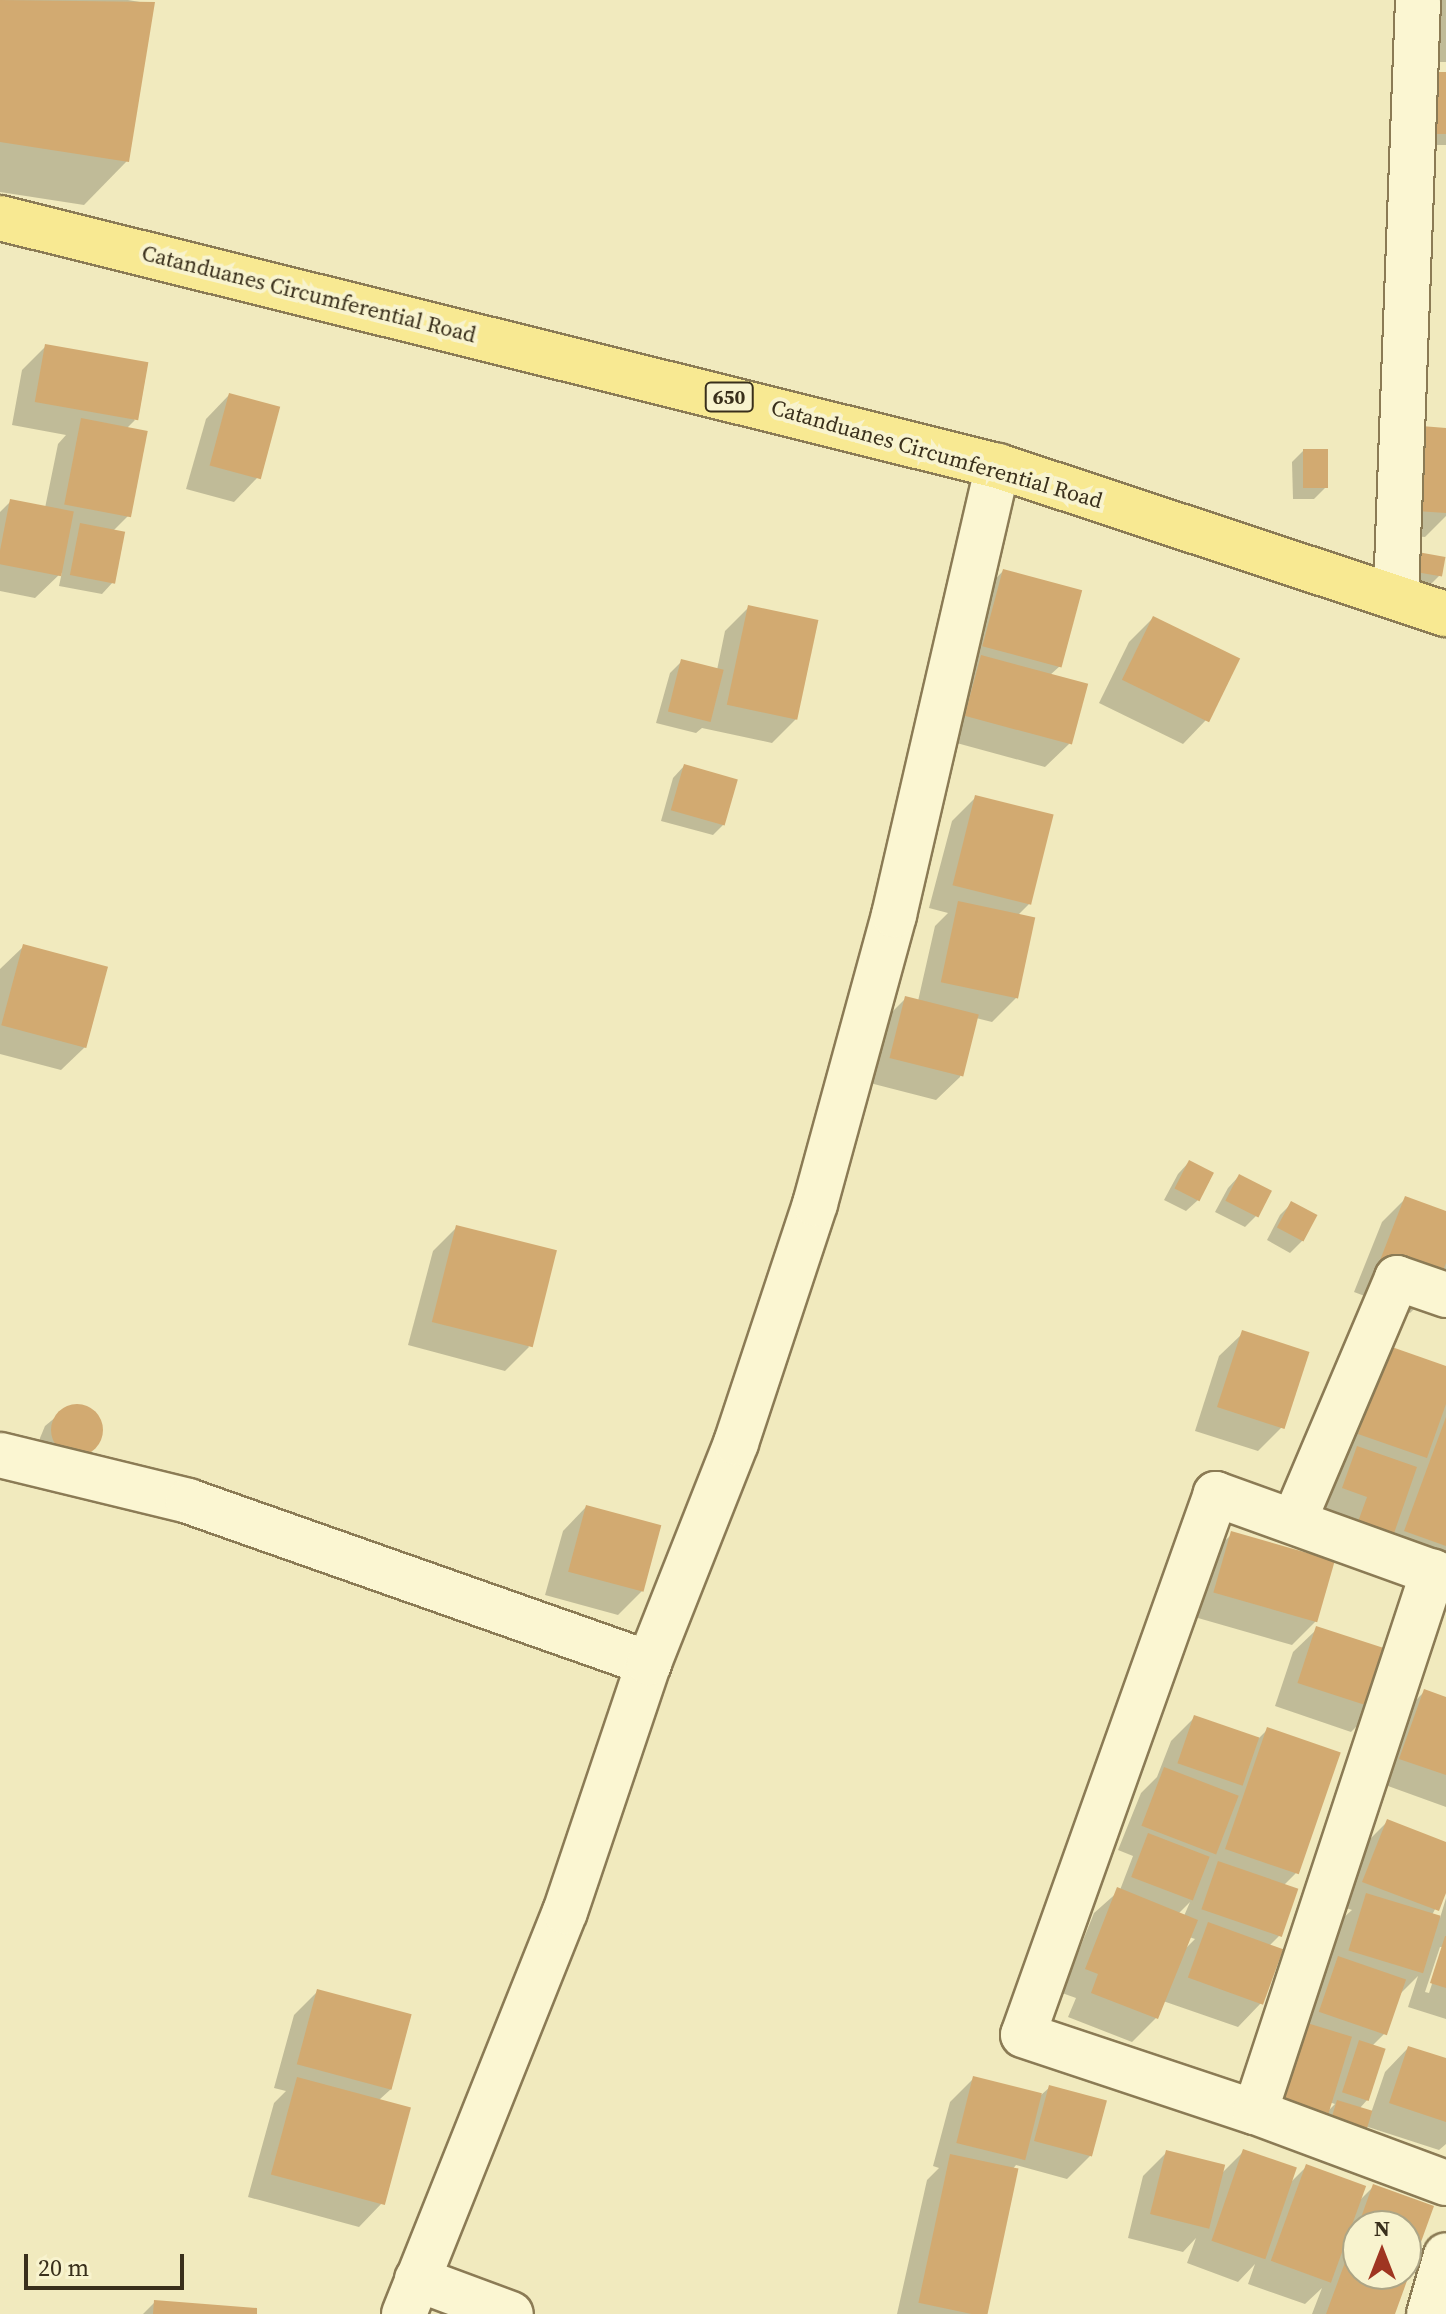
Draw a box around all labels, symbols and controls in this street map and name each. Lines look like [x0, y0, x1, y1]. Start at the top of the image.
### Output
street label: Catanduanes Circumferential Road [139, 240, 479, 348]
road number: 650 [703, 381, 755, 413]
street label: Catanduanes Circumferential Road [768, 394, 1106, 514]
north arrow [1342, 2210, 1422, 2290]
text: N [1374, 2213, 1390, 2243]
scale bar [28, 2238, 188, 2288]
text: 20 m [38, 2251, 89, 2284]

